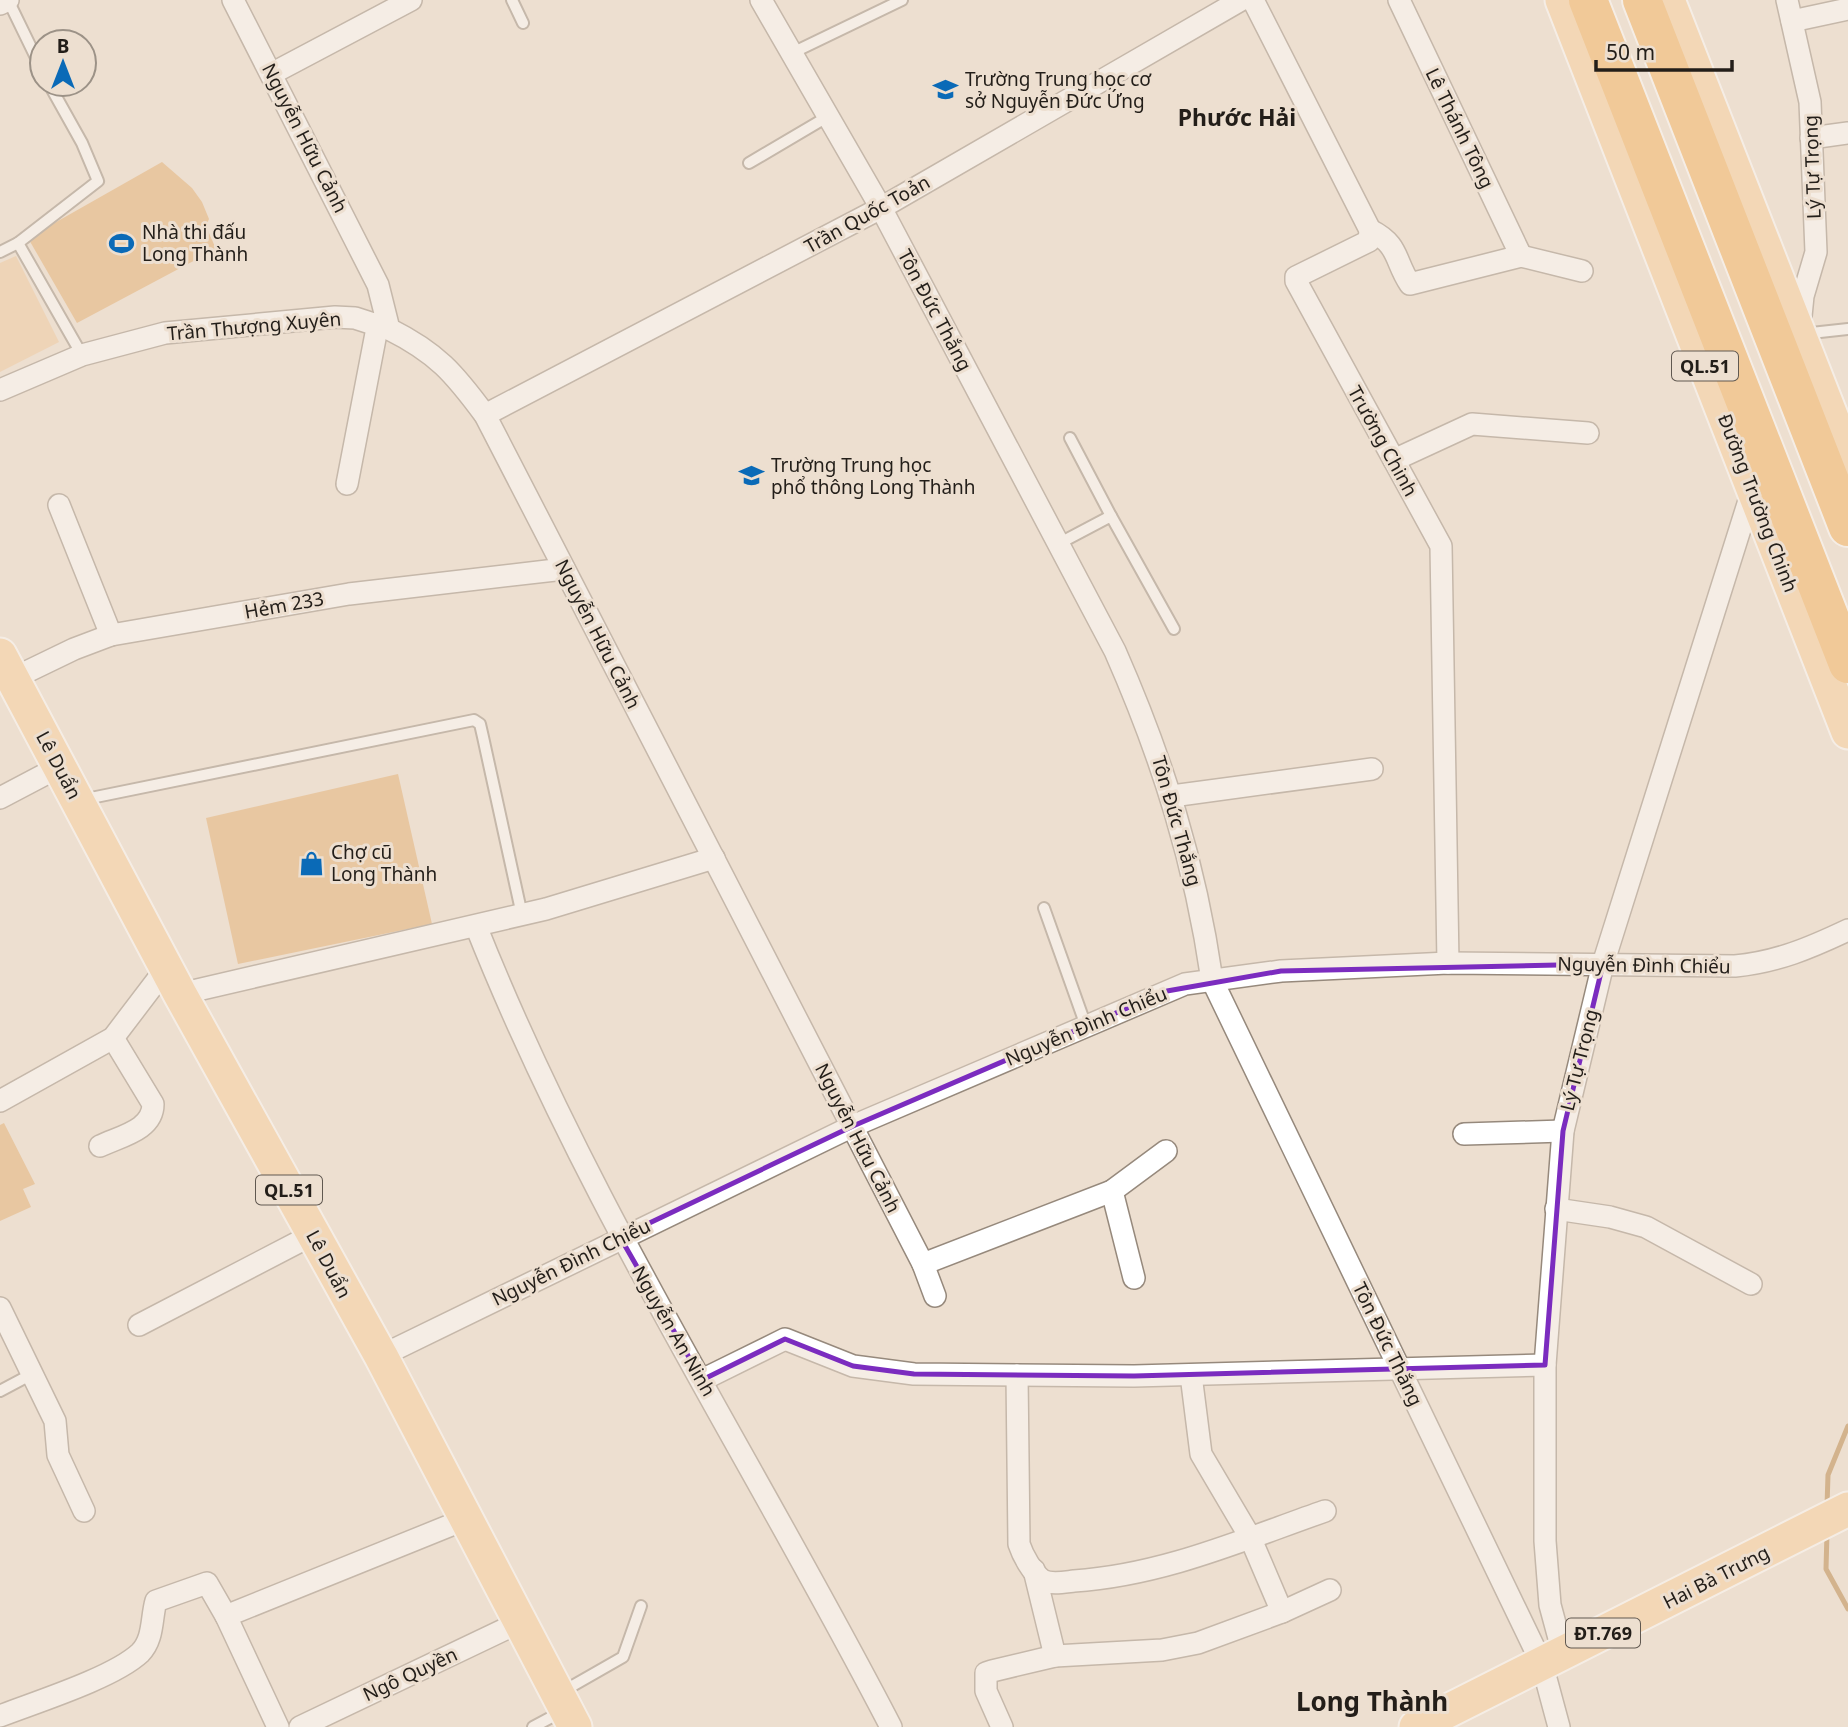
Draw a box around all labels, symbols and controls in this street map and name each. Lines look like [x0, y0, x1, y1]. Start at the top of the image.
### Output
north arrow [28, 28, 98, 98]
scale bar [1596, 28, 1732, 72]
text: B [57, 33, 69, 59]
text: 50 m [1606, 38, 1655, 66]
street label: Nguyễn Hữu Cảnh [256, 59, 354, 217]
street label: Lê Thánh Tông [1420, 63, 1500, 193]
place label: Trường Trung học cơ sở Nguyễn Đức Ứng [965, 66, 1152, 114]
school or university icon: Trường Trung học cơ sở Nguyễn Đức Ứng [931, 76, 959, 104]
district label: Phước Hải [1178, 101, 1296, 133]
street label: Lý Tự Trọng [1797, 115, 1827, 219]
street label: Trần Quốc Toản [800, 169, 934, 259]
place label: Nhà thi đấu Long Thành [142, 219, 248, 267]
sports icon: Nhà thi đấu Long Thành [108, 229, 136, 257]
street label: Tôn Đức Thắng [892, 244, 978, 376]
street label: Trần Thượng Xuyên [166, 305, 342, 347]
road number: QL.51 [1672, 352, 1738, 380]
street label: Trường Chinh [1342, 381, 1424, 501]
street label: Đường Trường Chinh [1712, 410, 1804, 596]
place label: Trường Trung học phổ thông Long Thành [771, 452, 976, 500]
school or university icon: Trường Trung học phổ thông Long Thành [737, 462, 765, 490]
street label: Nguyễn Hữu Cảnh [549, 555, 647, 713]
street label: Hẻm 233 [242, 585, 326, 625]
street label: Lê Duẩn [30, 726, 88, 804]
street label: Tôn Đức Thắng [1146, 753, 1208, 889]
place label: Chợ cũ Long Thành [331, 839, 437, 887]
shop icon: Chợ cũ Long Thành [297, 849, 325, 877]
street label: Nguyễn Đình Chiểu [1557, 950, 1731, 980]
street label: Nguyễn Đình Chiểu [1001, 980, 1171, 1072]
street label: Lý Tự Trọng [1554, 1006, 1604, 1114]
street label: Nguyễn Hữu Cảnh [809, 1059, 907, 1217]
road number: QL.51 [256, 1176, 322, 1204]
street label: Nguyễn Đình Chiểu [487, 1212, 655, 1312]
street label: Lê Duẩn [300, 1225, 358, 1303]
street label: Nguyễn An Ninh [626, 1261, 722, 1401]
street label: Tôn Đức Thắng [1347, 1278, 1429, 1410]
street label: Hai Bà Trưng [1658, 1539, 1774, 1615]
road number: ĐT.769 [1566, 1618, 1640, 1648]
street label: Ngô Quyền [359, 1641, 461, 1707]
district label: Long Thành [1296, 1683, 1448, 1719]

